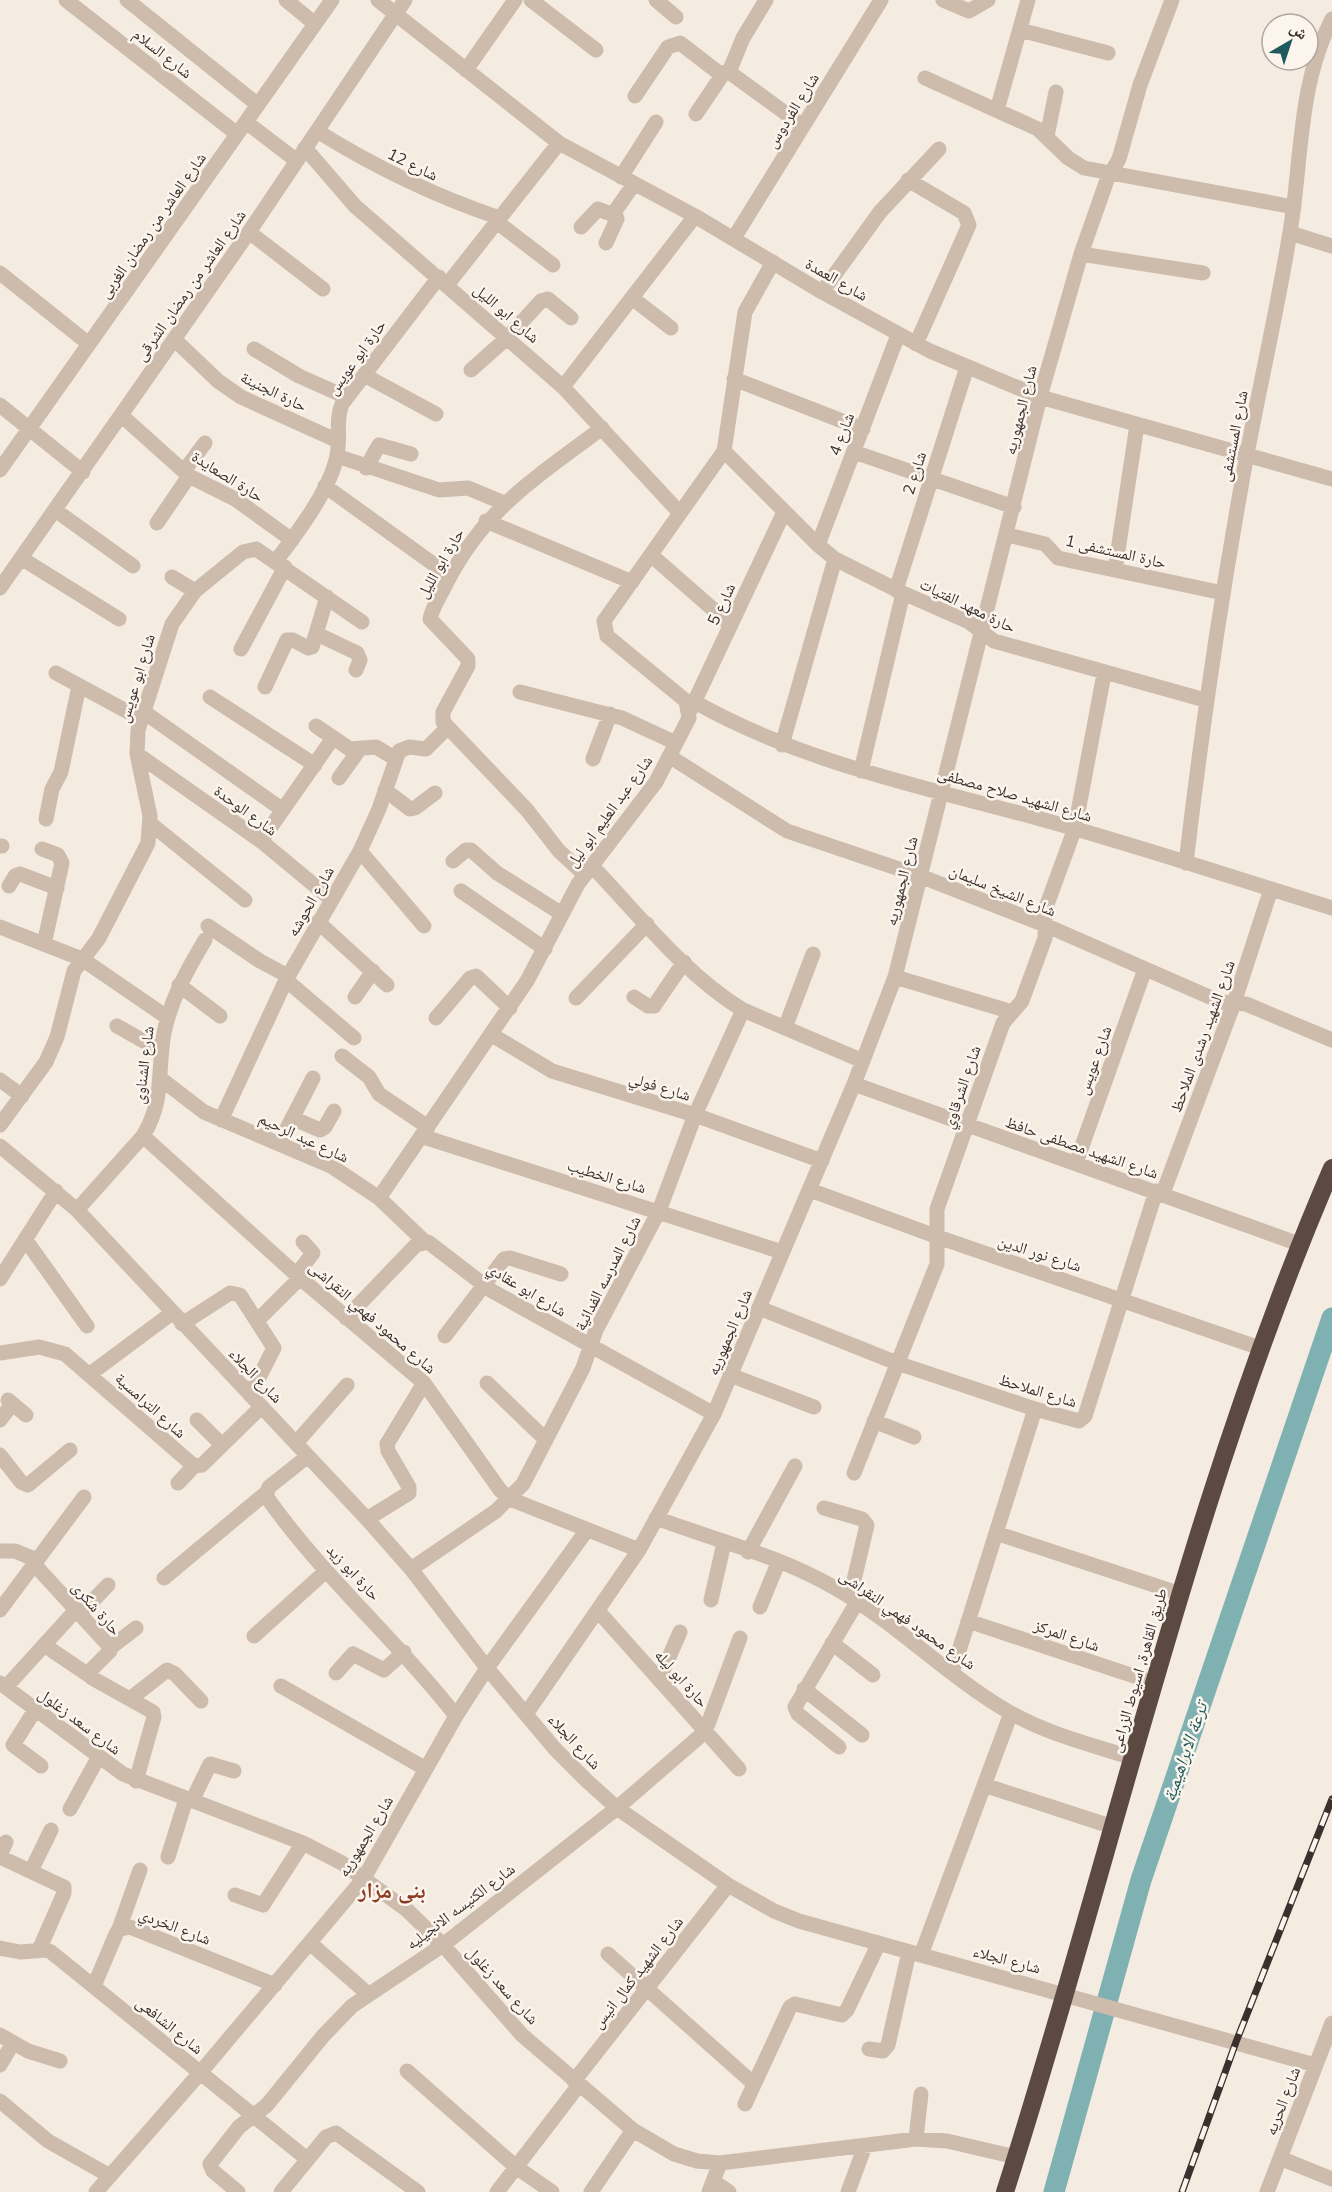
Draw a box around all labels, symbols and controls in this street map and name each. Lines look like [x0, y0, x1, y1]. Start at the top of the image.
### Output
north arrow [1260, 12, 1320, 72]
text: ش [1287, 17, 1312, 43]
street label: شارع السلام [129, 24, 197, 83]
street label: شارع الفردوس [761, 69, 824, 152]
street label: شارع 12 [384, 143, 442, 186]
street label: شارع العاشر من رمضان الغربى [94, 148, 211, 302]
street label: شارع العاشر من رمضان الشرقى [130, 206, 251, 365]
street label: شارع العمدة [802, 253, 872, 306]
street label: شارع ابو الليل [469, 279, 544, 348]
street label: حارة ابو عويس [322, 315, 391, 399]
street label: شارع الجمهوريه [999, 363, 1042, 457]
street label: حارة الجنينة [238, 366, 310, 416]
street label: شارع المستشفى [1214, 389, 1253, 484]
street label: شارع 4 [824, 410, 859, 459]
street label: حارة الصعايدة [188, 446, 268, 506]
street label: شارع 2 [898, 449, 931, 497]
street label: حارة ابو الليل [412, 525, 469, 602]
street label: حارة المستشفى 1 [1063, 530, 1168, 573]
street label: حارة معهد الفتيات [917, 573, 1019, 637]
street label: شارع 5 [703, 580, 740, 629]
street label: شارع ابو عويس [113, 631, 160, 725]
street label: شارع عبد العليم ابو ليل [562, 751, 657, 872]
street label: شارع الشهيد صلاح مصطفى [935, 762, 1095, 827]
street label: شارع الوحدة [210, 780, 282, 841]
street label: شارع الجمهوريه [880, 834, 923, 928]
street label: شارع الشيخ سليمان [946, 860, 1059, 921]
street label: شارع الحوشه [282, 862, 339, 940]
street label: شارع الشهيد رشدى الملاحظ [1165, 957, 1240, 1115]
street label: شارع عويس [1072, 1023, 1117, 1098]
street label: شارع الشناوى [128, 1025, 159, 1105]
street label: شارع الشرقاوي [937, 1043, 988, 1132]
street label: شارع فولي [626, 1067, 693, 1108]
street label: شارع عبد الرحيم [255, 1107, 352, 1167]
street label: شارع الشهيد مصطفى حافظ [1003, 1111, 1161, 1184]
street label: شارع الخطيب [565, 1155, 649, 1198]
street label: شارع المدرسه الفدائية [569, 1212, 645, 1334]
street label: شارع نور الدين [995, 1230, 1084, 1277]
street label: شارع محمود فهمي النقراشى [303, 1256, 441, 1380]
street label: شارع ابو عقادي [482, 1257, 570, 1323]
street label: شارع الجمهوريه [702, 1286, 757, 1378]
street label: شارع الجلاء [224, 1343, 287, 1408]
street label: شارع الترامسية [111, 1368, 191, 1443]
street label: شارع الملاحظ [996, 1369, 1080, 1412]
street label: حارة ابو زيد [323, 1539, 385, 1605]
street label: شارع محمود فهمي النقراشى [834, 1564, 980, 1676]
street label: حارة شكرى [67, 1577, 126, 1640]
street label: طريق القاهرة, اسيوط الزراعى [1105, 1585, 1172, 1755]
street label: شارع المركز [1030, 1614, 1102, 1656]
street label: حارة ابو ليله [651, 1645, 713, 1711]
street label: شارع سعد زغلول [34, 1683, 125, 1759]
water label: ترعة الابراهيمية [1157, 1696, 1213, 1804]
street label: شارع الجلاء [543, 1709, 606, 1774]
street label: شارع الجمهوريه [333, 1792, 398, 1881]
street label: شارع الكنيسه الانجيليه [402, 1858, 519, 1954]
district label: بنى مزار [357, 1876, 426, 1904]
street label: شارع الخردي [135, 1903, 214, 1952]
street label: شارع الشهيد كمال انيس [587, 1912, 688, 2033]
street label: شارع الجلاء [971, 1940, 1043, 1979]
street label: شارع سعد زغلول [462, 1942, 543, 2029]
street label: شارع الشافعى [132, 1992, 208, 2059]
street label: شارع الحريه [1260, 2064, 1305, 2138]

